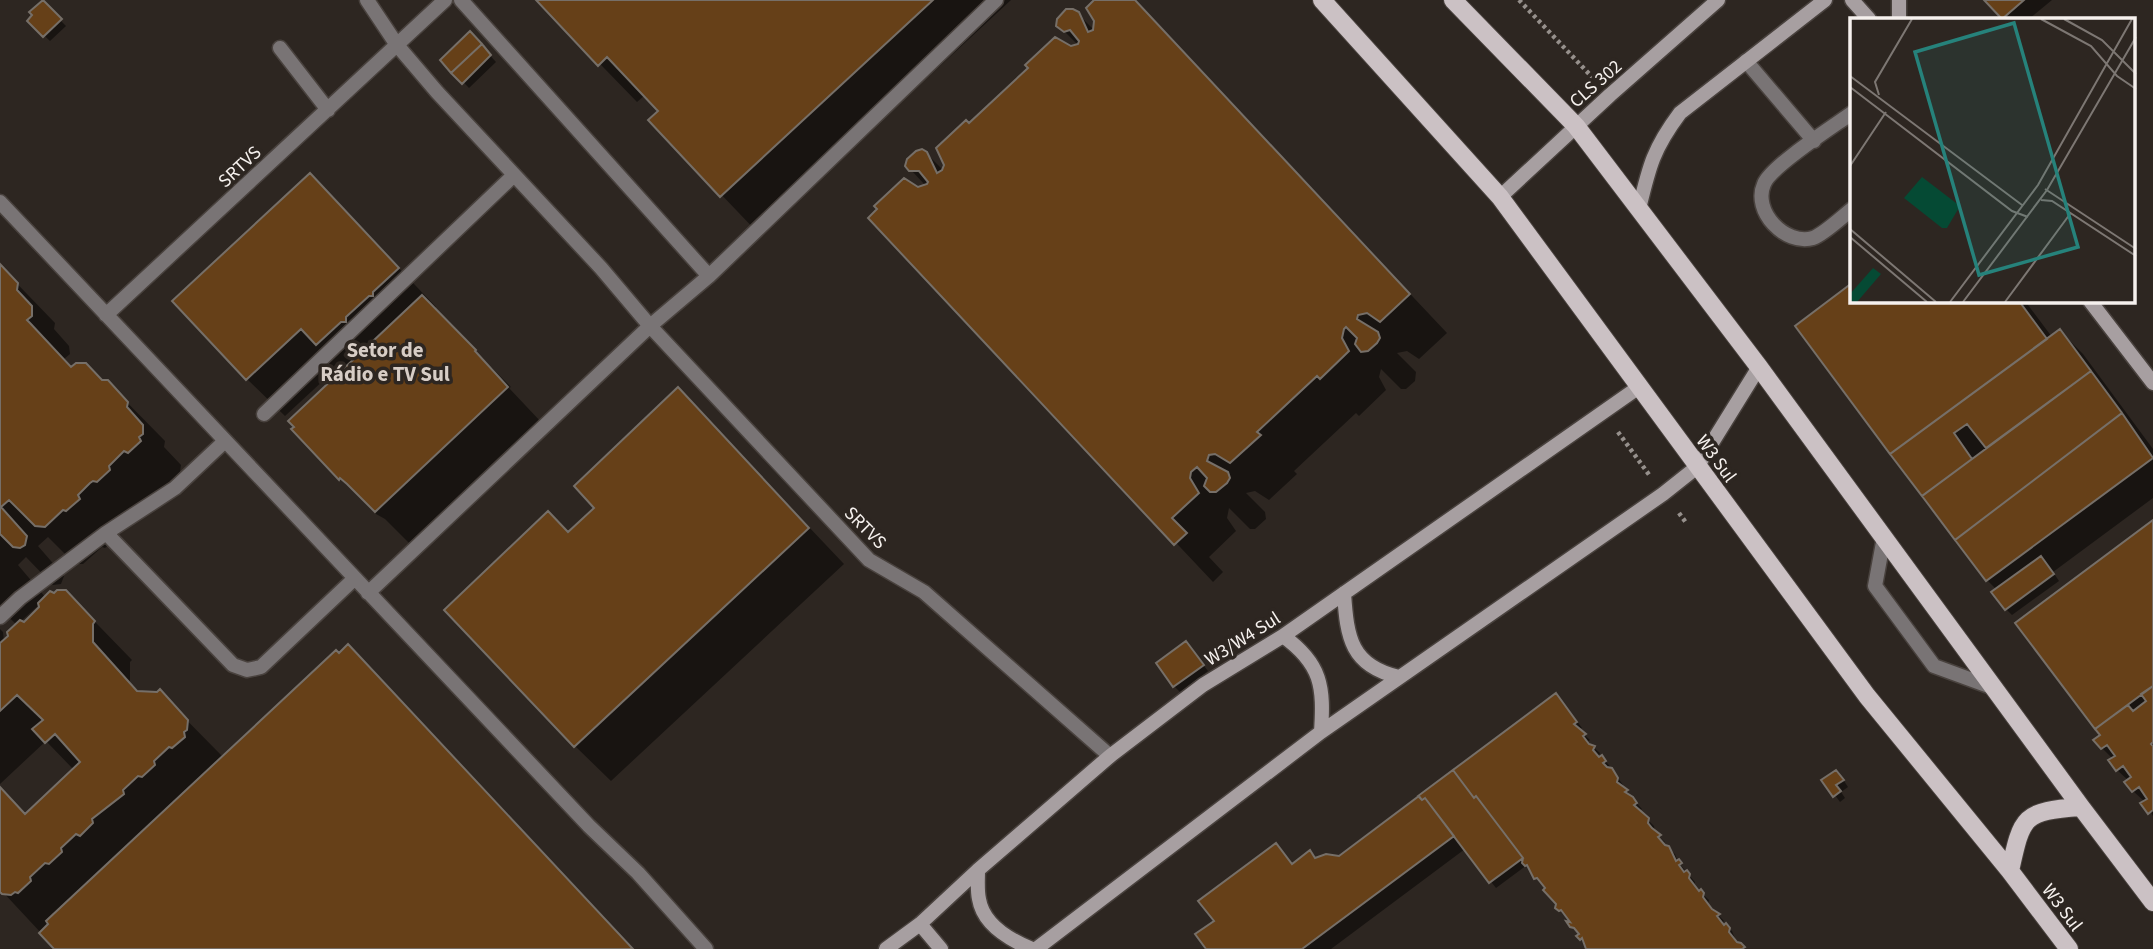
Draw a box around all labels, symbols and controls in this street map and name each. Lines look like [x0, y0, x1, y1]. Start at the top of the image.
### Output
inset map [1850, 18, 2136, 303]
street label: CLS 302 [1564, 54, 1628, 115]
street label: SRTVS [212, 140, 268, 194]
district label: Setor de Rádio e TV Sul [320, 335, 450, 389]
street label: W3 Sul [1689, 429, 1743, 489]
street label: SRTVS [837, 501, 892, 556]
street label: W3/W4 Sul [1200, 605, 1286, 673]
street label: W3 Sul [2035, 878, 2089, 938]

